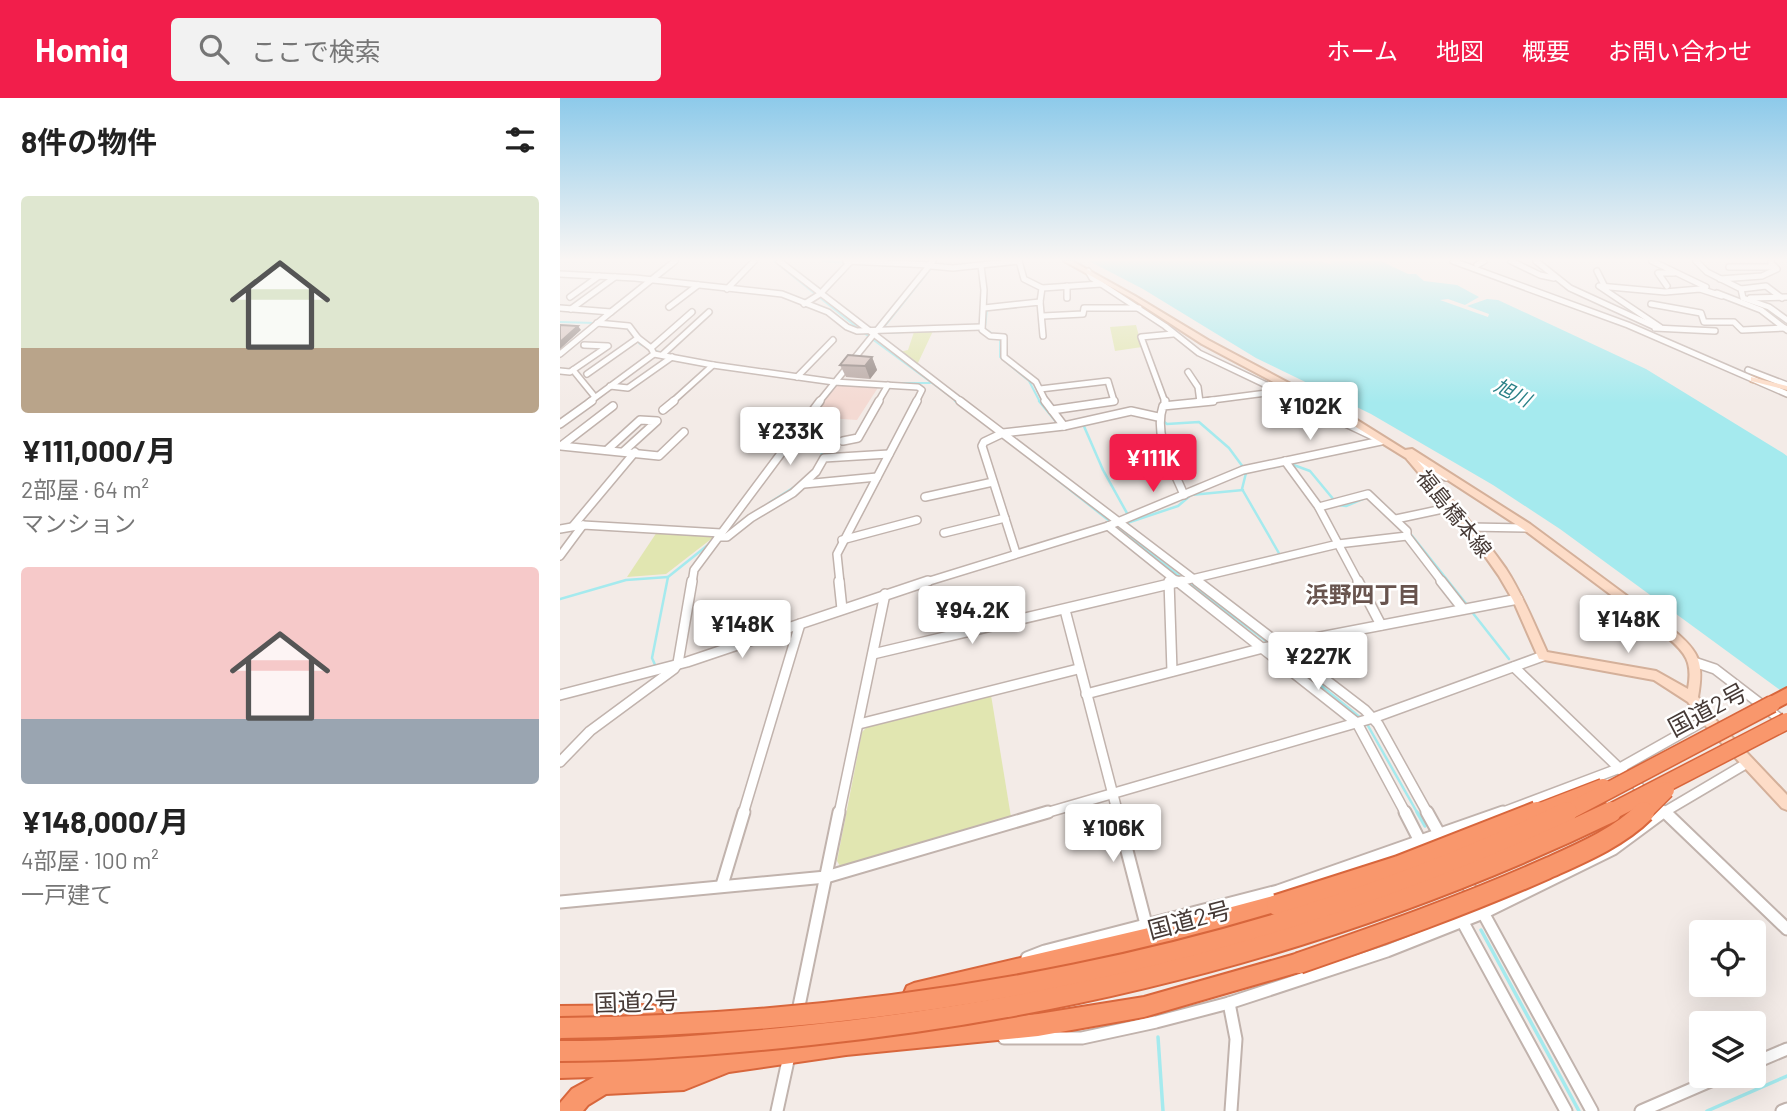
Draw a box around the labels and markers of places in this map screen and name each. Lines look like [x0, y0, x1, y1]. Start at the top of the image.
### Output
pin: ¥102K [1261, 382, 1359, 442]
pin: ¥233K [741, 408, 839, 467]
pin: ¥111K [1104, 434, 1202, 494]
pin: ¥94.2K [915, 587, 1029, 646]
pin: ¥148K [1579, 596, 1677, 655]
pin: ¥148K [693, 601, 791, 660]
pin: ¥227K [1269, 632, 1367, 692]
pin: ¥106K [1064, 804, 1162, 864]

